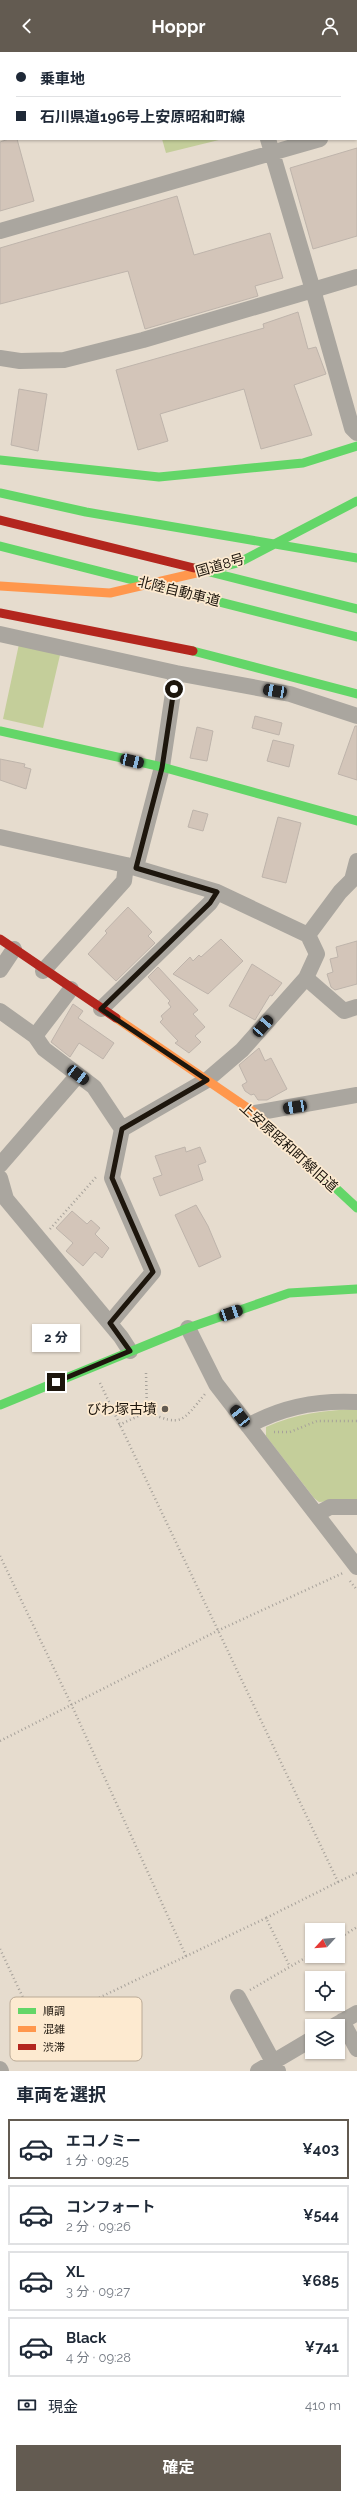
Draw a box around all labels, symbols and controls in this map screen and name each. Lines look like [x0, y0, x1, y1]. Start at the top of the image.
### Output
icon: back [16, 15, 38, 37]
icon: person [319, 15, 341, 37]
text: Hoppr [152, 16, 205, 37]
text: 乗車地 [40, 70, 85, 88]
text: 石川県道196号上安原昭和町線 [40, 108, 245, 126]
street label: 国道8号 [194, 550, 246, 580]
street label: 北陸自動車道 [136, 573, 222, 609]
route start [165, 680, 183, 698]
car [262, 683, 288, 699]
car [119, 752, 145, 770]
car [251, 1013, 275, 1039]
car [65, 1063, 91, 1087]
street label: 上安原昭和町線旧道 [237, 1099, 341, 1195]
car [282, 1099, 308, 1115]
car [218, 1303, 244, 1323]
callout: 2 分 [32, 1324, 80, 1352]
text: 2 分 [44, 1330, 68, 1345]
route end [47, 1373, 65, 1391]
place label: びわ塚古墳 [87, 1401, 157, 1417]
car [228, 1403, 252, 1429]
marker: びわ塚古墳 [160, 1404, 170, 1414]
north arrow [305, 1923, 345, 1963]
map controls [305, 1923, 345, 2059]
button: locate [305, 1971, 345, 2011]
legend [10, 1997, 142, 2061]
text: 順調 [43, 2005, 65, 2018]
button: layers [305, 2019, 345, 2059]
text: 混雑 [43, 2023, 65, 2036]
text: 渋滞 [43, 2041, 65, 2054]
text: 車両を選択 [16, 2084, 106, 2105]
icon: car [18, 2131, 54, 2167]
text: エコノミー [66, 2132, 141, 2150]
text: ¥403 [302, 2140, 339, 2158]
text: 1 分 · 09:25 [66, 2153, 129, 2168]
icon: car [18, 2197, 54, 2233]
text: コンフォート [66, 2198, 156, 2216]
text: ¥544 [303, 2206, 339, 2224]
text: 2 分 · 09:26 [66, 2219, 131, 2234]
icon: car [18, 2263, 54, 2299]
text: XL [66, 2263, 84, 2281]
text: ¥685 [302, 2272, 339, 2290]
text: 3 分 · 09:27 [66, 2284, 130, 2299]
icon: car [18, 2329, 54, 2365]
text: Black [66, 2329, 106, 2347]
text: ¥741 [305, 2338, 339, 2356]
text: 4 分 · 09:28 [66, 2350, 131, 2365]
icon: cash [16, 2394, 38, 2416]
text: 現金 [48, 2398, 78, 2416]
text: 410 m [305, 2398, 341, 2413]
button: 確定 [16, 2445, 341, 2491]

